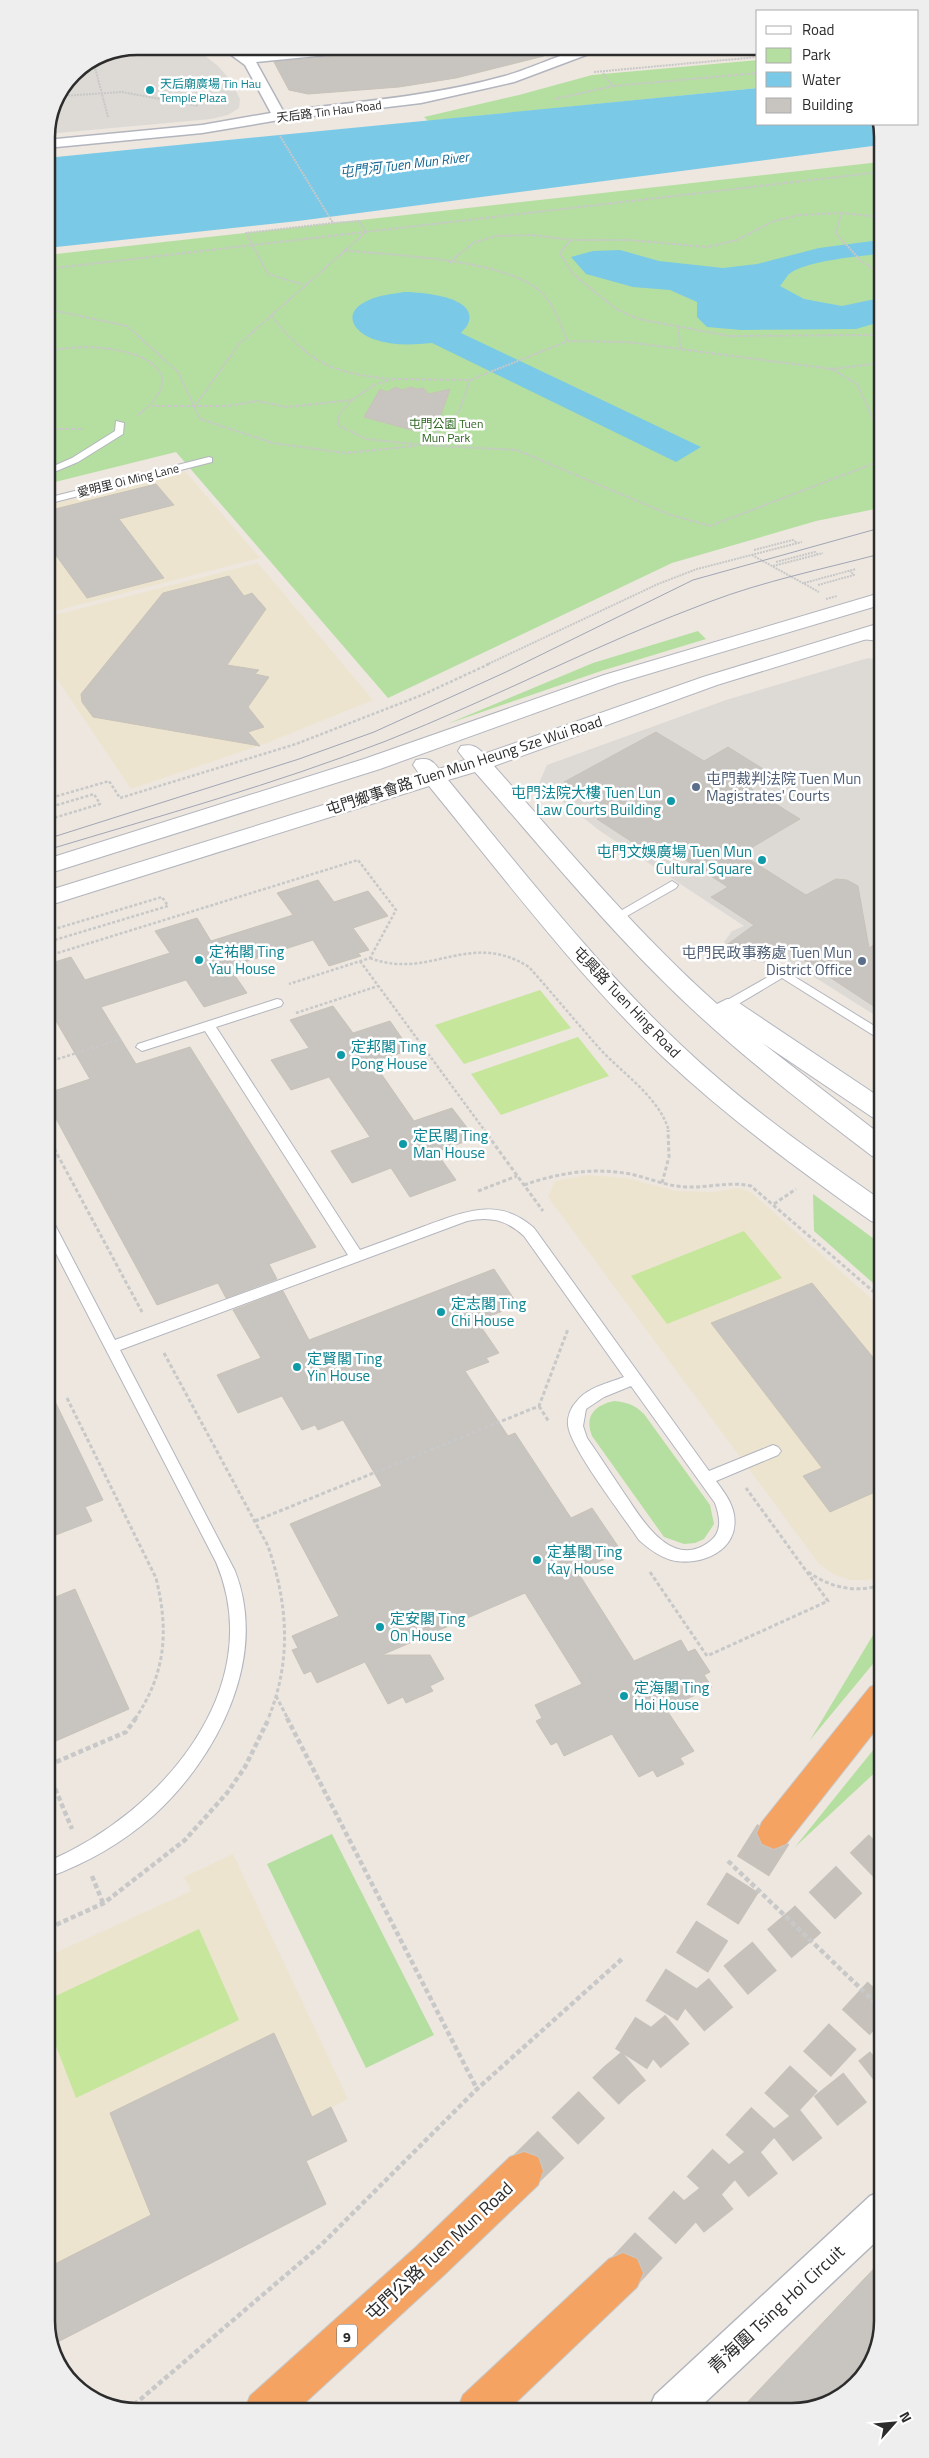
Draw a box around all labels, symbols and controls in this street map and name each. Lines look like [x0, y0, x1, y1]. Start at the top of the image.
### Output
legend [756, 10, 919, 125]
text: Road [802, 18, 834, 41]
text: Park [802, 43, 831, 66]
text: Water [802, 68, 841, 91]
place label: 天后廟廣場 Tin Hau Temple Plaza [160, 74, 261, 107]
marker: 天后廟廣場 Tin Hau Temple Plaza [144, 84, 156, 96]
text: Building [802, 93, 853, 116]
street label: 天后路 Tin Hau Road [275, 95, 383, 127]
water label: 屯門河 Tuen Mun River [338, 145, 471, 182]
park label: 屯門公園 Tuen Mun Park [409, 414, 483, 447]
street label: 愛明里 Oi Ming Lane [75, 458, 181, 502]
street label: 屯門鄉事會路 Tuen Mun Heung Sze Wui Road [323, 709, 605, 821]
place label: 屯門裁判法院 Tuen Mun Magistrates' Courts [706, 767, 861, 807]
place label: 屯門法院大樓 Tuen Lun Law Courts Building [511, 781, 661, 821]
marker: 屯門裁判法院 Tuen Mun Magistrates' Courts [690, 781, 702, 793]
marker: 屯門法院大樓 Tuen Lun Law Courts Building [665, 795, 677, 807]
place label: 屯門文娛廣場 Tuen Mun Cultural Square [597, 840, 752, 880]
marker: 屯門文娛廣場 Tuen Mun Cultural Square [756, 854, 768, 866]
place label: 定祐閣 Ting Yau House [209, 940, 285, 980]
street label: 屯興路 Tuen Hing Road [568, 941, 686, 1063]
place label: 屯門民政事務處 Tuen Mun District Office [682, 941, 852, 981]
marker: 定祐閣 Ting Yau House [193, 954, 205, 966]
marker: 屯門民政事務處 Tuen Mun District Office [856, 955, 868, 967]
place label: 定邦閣 Ting Pong House [351, 1035, 427, 1075]
marker: 定邦閣 Ting Pong House [335, 1049, 347, 1061]
place label: 定民閣 Ting Man House [413, 1124, 489, 1164]
marker: 定民閣 Ting Man House [397, 1138, 409, 1150]
place label: 定志閣 Ting Chi House [451, 1292, 527, 1332]
marker: 定志閣 Ting Chi House [435, 1306, 447, 1318]
place label: 定賢閣 Ting Yin House [307, 1347, 383, 1387]
marker: 定賢閣 Ting Yin House [291, 1361, 303, 1373]
place label: 定基閣 Ting Kay House [547, 1540, 623, 1580]
marker: 定基閣 Ting Kay House [531, 1554, 543, 1566]
place label: 定安閣 Ting On House [390, 1607, 466, 1647]
marker: 定安閣 Ting On House [374, 1621, 386, 1633]
place label: 定海閣 Ting Hoi House [634, 1676, 710, 1716]
marker: 定海閣 Ting Hoi House [618, 1690, 630, 1702]
street label: 屯門公路 Tuen Mun Road [359, 2175, 519, 2327]
street label: 青海圍 Tsing Hoi Circuit [702, 2238, 851, 2380]
road number: 9 [337, 2324, 357, 2348]
north arrow [869, 2398, 919, 2448]
text: N [894, 2408, 918, 2426]

